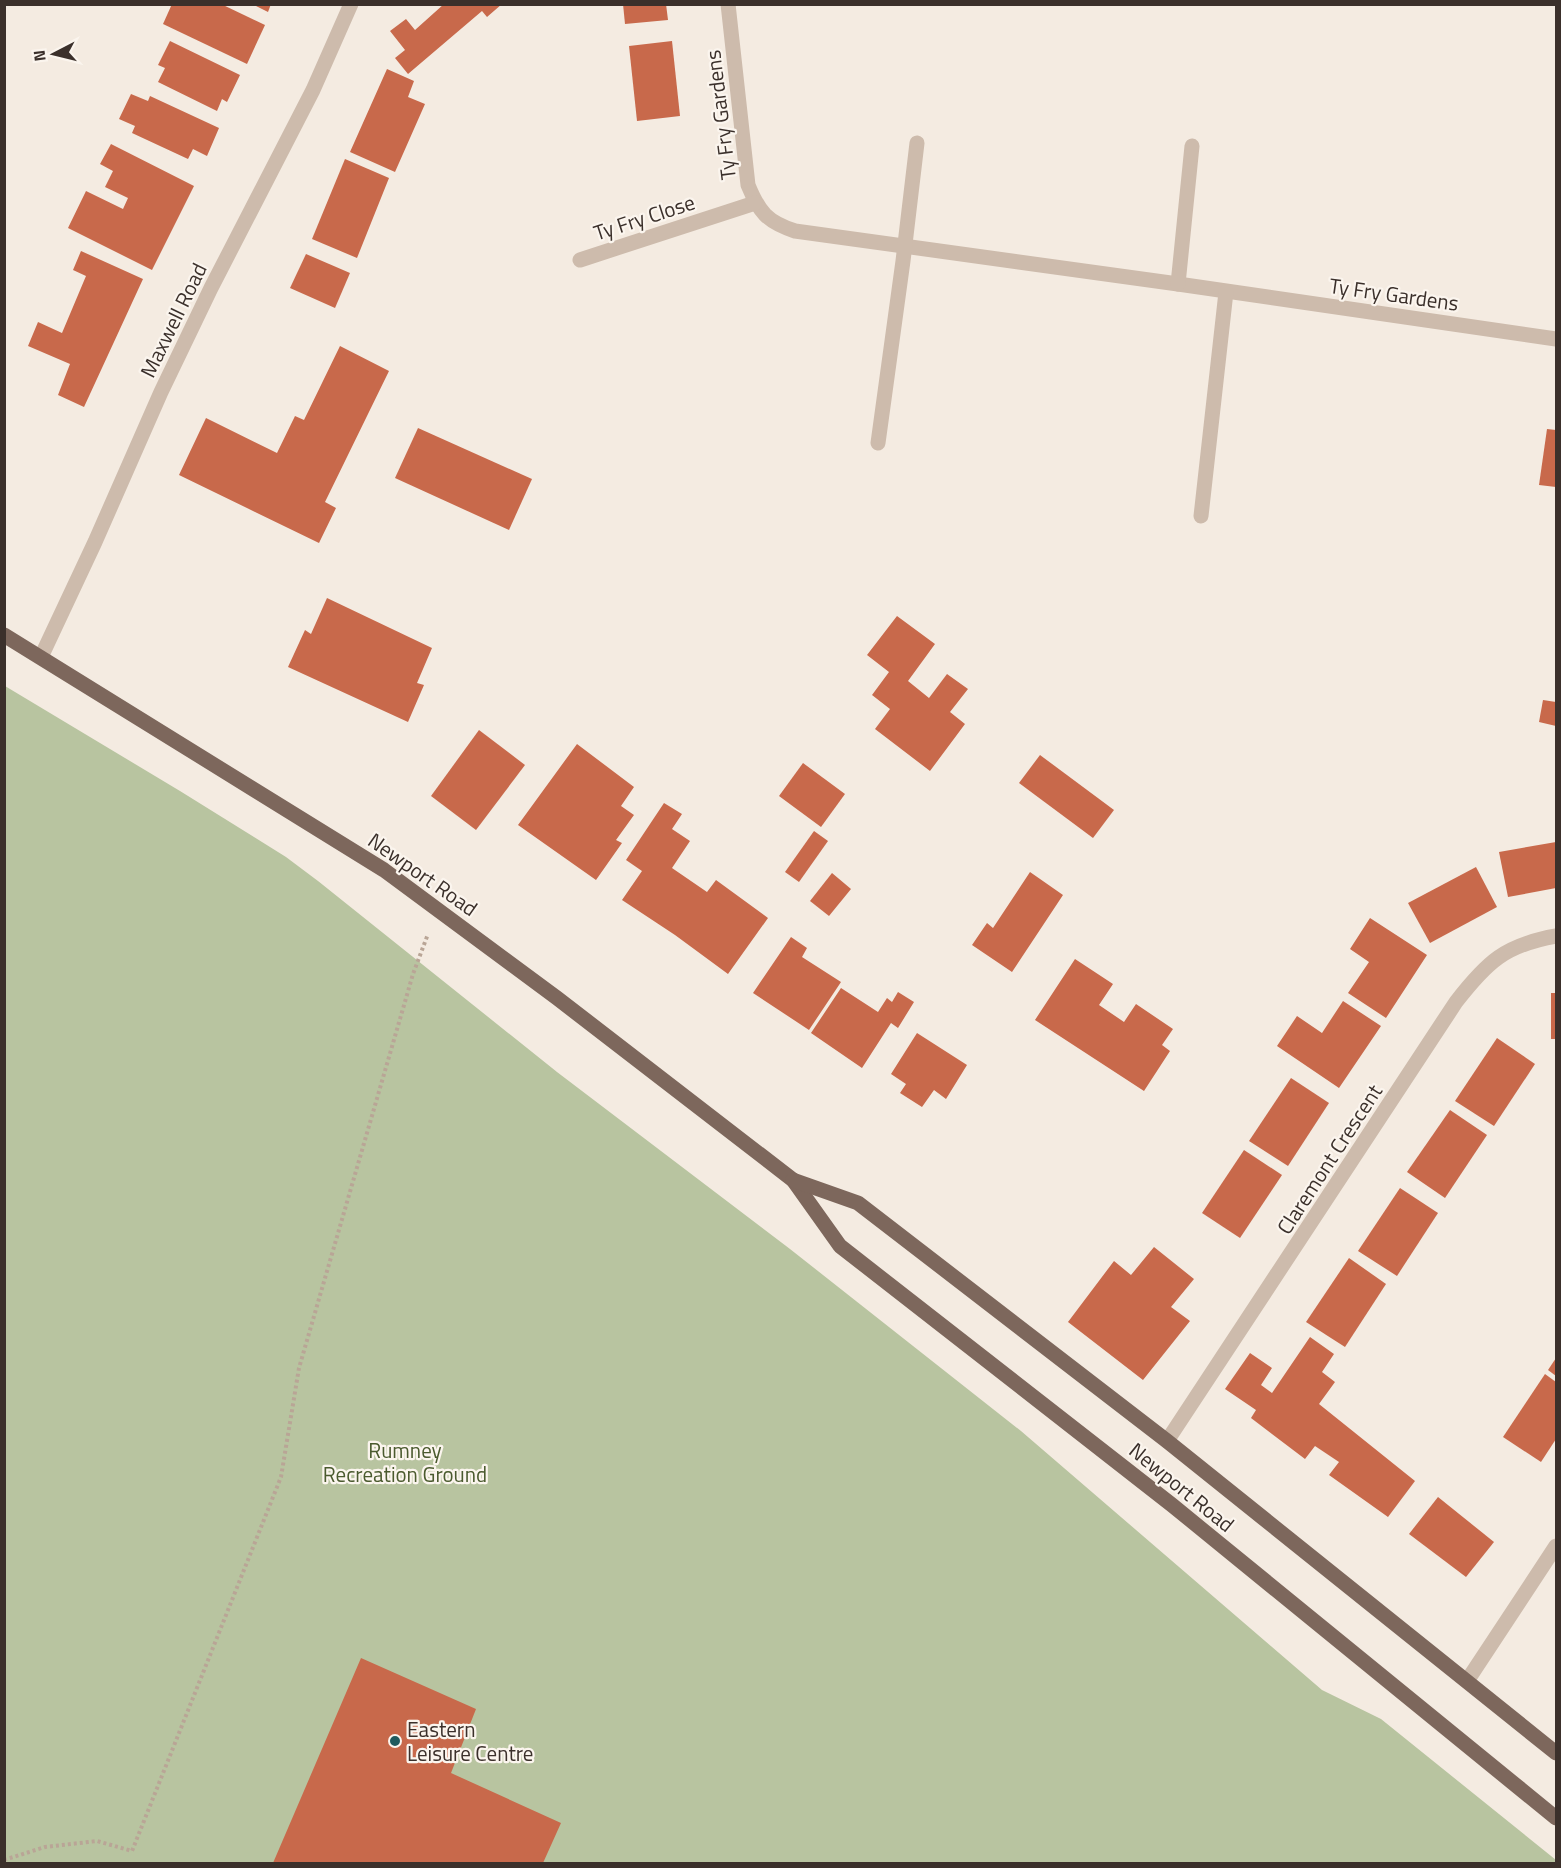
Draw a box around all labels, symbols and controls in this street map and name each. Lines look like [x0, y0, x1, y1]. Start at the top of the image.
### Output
north arrow [24, 24, 84, 84]
street label: Ty Fry Gardens [696, 48, 744, 182]
text: N [27, 49, 52, 63]
street label: Ty Fry Close [589, 186, 699, 248]
street label: Maxwell Road [131, 257, 215, 383]
street label: Ty Fry Gardens [1327, 269, 1461, 319]
street label: Newport Road [362, 824, 484, 924]
street label: Claremont Crescent [1268, 1077, 1390, 1240]
park label: Rumney Recreation Ground [323, 1434, 487, 1490]
street label: Newport Road [1122, 1434, 1242, 1540]
place label: Eastern Leisure Centre [407, 1713, 533, 1769]
marker: Eastern Leisure Centre [388, 1734, 402, 1748]

